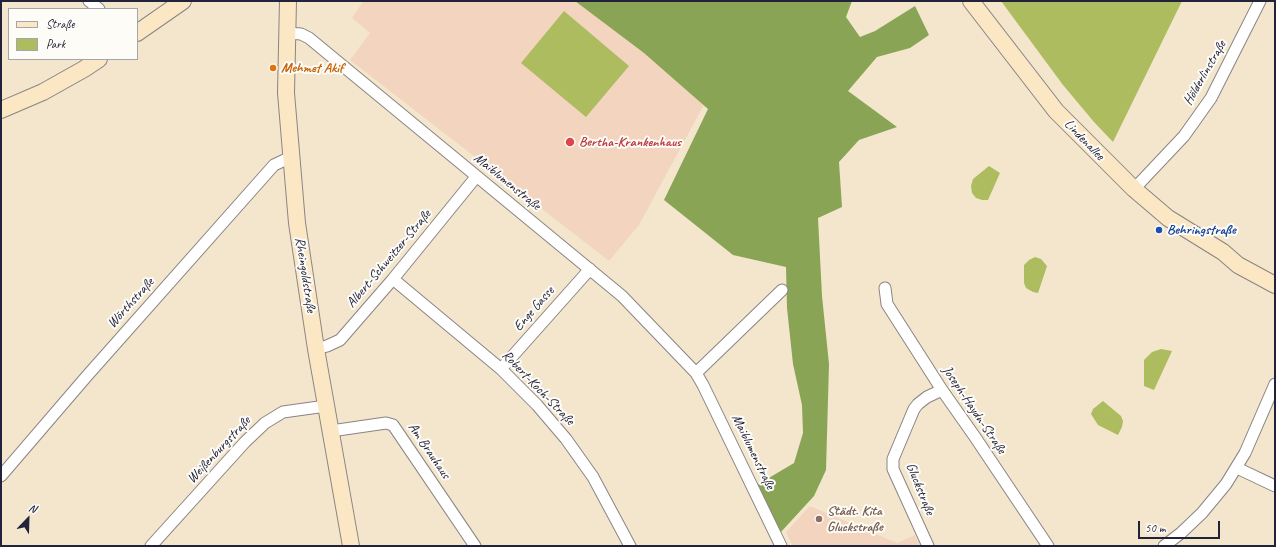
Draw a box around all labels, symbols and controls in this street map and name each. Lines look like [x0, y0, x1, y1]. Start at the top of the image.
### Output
legend [8, 8, 138, 60]
text: Straße [46, 16, 74, 32]
text: Park [46, 36, 65, 52]
street label: Hölderlinstraße [1180, 38, 1230, 108]
place label: Mehmet Akif [281, 60, 343, 76]
marker: Mehmet Akif [268, 63, 278, 73]
street label: Lindenallee [1060, 116, 1108, 164]
place label: Bertha-Krankenhaus [579, 134, 681, 150]
marker: Bertha-Krankenhaus [564, 136, 576, 148]
street label: Maiblumenstraße [470, 150, 544, 214]
street label: Albert-Schweitzer-Straße [343, 207, 435, 311]
place label: Behringstraße [1167, 222, 1236, 238]
marker: Behringstraße [1154, 225, 1164, 235]
street label: Rheingoldstraße [291, 236, 319, 314]
street label: Wörthstraße [104, 274, 158, 332]
street label: Enge Gasse [510, 283, 558, 335]
street label: Robert-Koch-Straße [498, 347, 578, 429]
street label: Joseph-Haydn-Straße [938, 363, 1010, 457]
street label: Maiblumenstraße [728, 412, 778, 492]
street label: Weißenburgstraße [184, 413, 254, 487]
street label: Am Brauhaus [404, 420, 454, 482]
street label: Gluckstraße [902, 460, 938, 518]
north arrow [8, 499, 48, 539]
text: N [27, 500, 39, 516]
place label: Städt. Kita Gluckstraße [827, 503, 883, 536]
scale bar [1140, 513, 1222, 539]
marker: Städt. Kita Gluckstraße [814, 514, 824, 524]
text: 50 m [1145, 520, 1165, 536]

